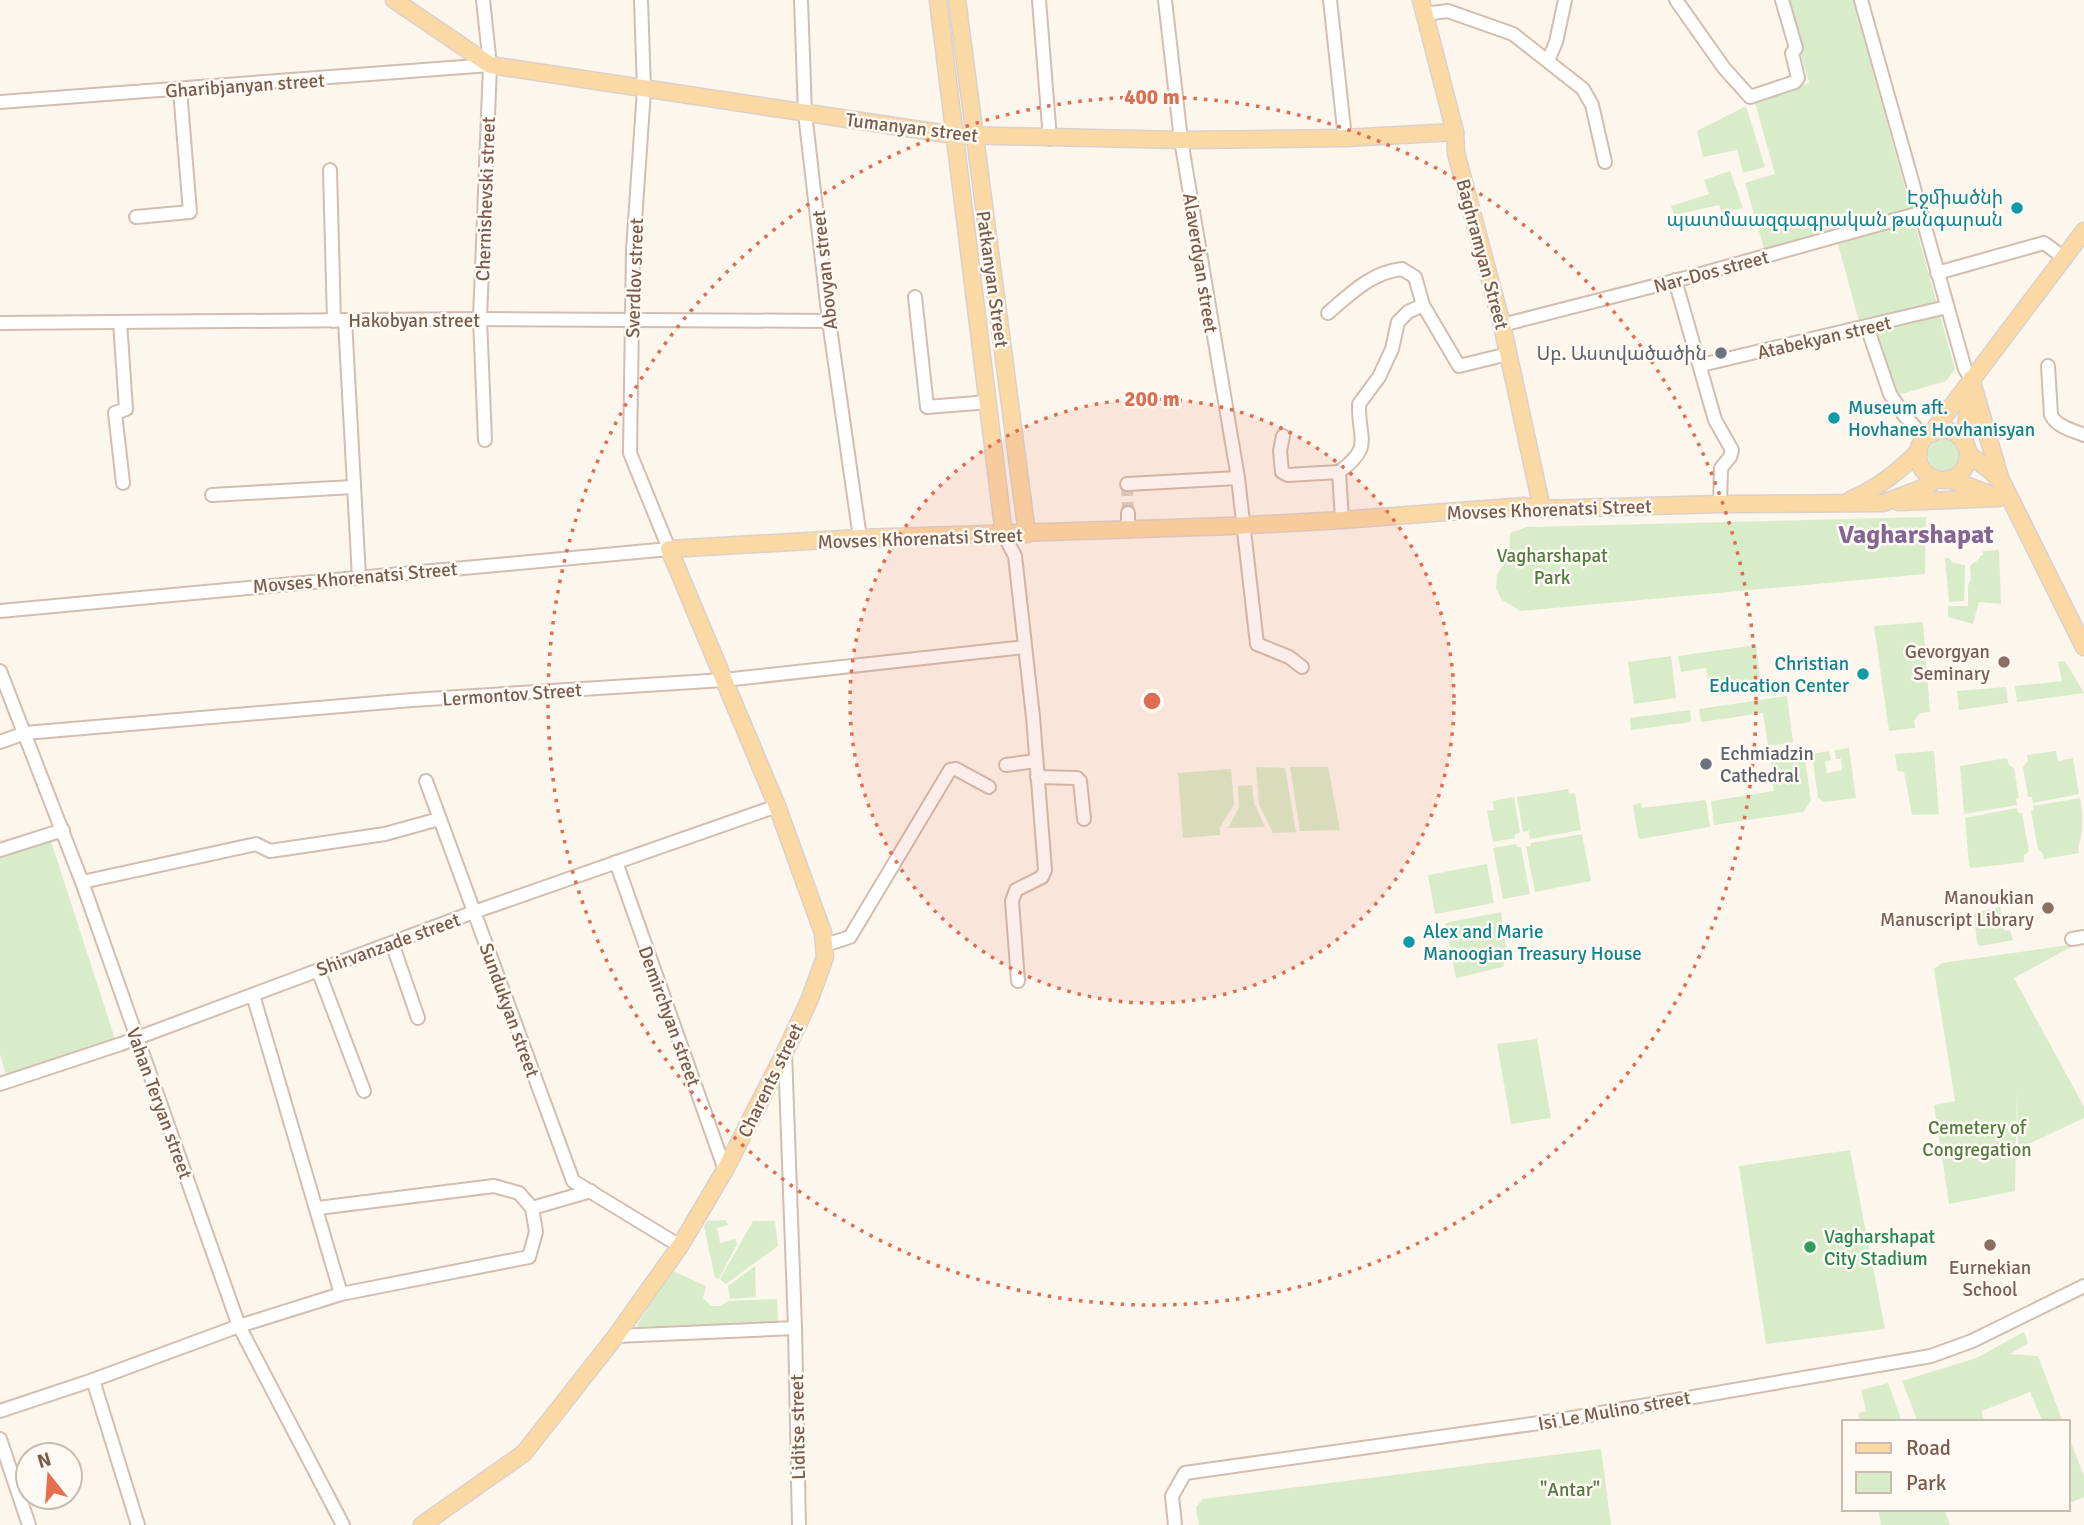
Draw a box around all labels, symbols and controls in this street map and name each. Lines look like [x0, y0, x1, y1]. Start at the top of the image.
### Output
street label: Gharibjanyan street [165, 68, 326, 104]
text: 400 m [1124, 84, 1180, 110]
street label: Tumanyan street [844, 108, 980, 148]
street label: Chernishevski street [471, 116, 501, 282]
street label: Baghramyan Street [1450, 176, 1514, 333]
place label: Էջմիածնի պատմաազգագրական թանգարան [1666, 186, 2003, 232]
street label: Alaverdyan street [1177, 192, 1223, 335]
marker: Էջմիածնի պատմաազգագրական թանգարան [2009, 200, 2025, 216]
street label: Abovyan street [807, 209, 843, 331]
street label: Patkanyan Street [971, 209, 1014, 349]
street label: Sverdlov street [621, 217, 649, 338]
street label: Nar-Dos street [1651, 245, 1772, 299]
street label: Hakobyan street [348, 309, 480, 333]
street label: Atabekyan street [1755, 311, 1894, 365]
place label: Սբ. Աստվածածին [1536, 342, 1707, 366]
marker: Սբ. Աստվածածին [1713, 345, 1729, 361]
text: 200 m [1124, 386, 1180, 412]
place label: Museum aft. Hovhanes Hovhanisyan [1848, 396, 2035, 442]
marker: Museum aft. Hovhanes Hovhanisyan [1826, 410, 1842, 426]
street label: Movses Khorenatsi Street [1446, 494, 1652, 526]
district label: Vagharshapat [1838, 519, 1994, 551]
street label: Movses Khorenatsi Street [817, 523, 1023, 555]
park label: Vagharshapat Park [1496, 544, 1608, 590]
street label: Movses Khorenatsi Street [252, 557, 459, 599]
place label: Gevorgyan Seminary [1905, 640, 1990, 686]
place label: Christian Education Center [1709, 652, 1849, 698]
marker: Gevorgyan Seminary [1996, 654, 2012, 670]
marker: Christian Education Center [1855, 666, 1871, 682]
street label: Lermontov Street [441, 678, 583, 712]
centre of rings [1140, 689, 1164, 713]
place label: Echmiadzin Cathedral [1720, 742, 1814, 788]
marker: Echmiadzin Cathedral [1698, 756, 1714, 772]
place label: Manoukian Manuscript Library [1880, 886, 2034, 932]
marker: Manoukian Manuscript Library [2040, 900, 2056, 916]
street label: Shirvanzade street [313, 908, 464, 982]
place label: Alex and Marie Manoogian Treasury House [1423, 920, 1642, 966]
marker: Alex and Marie Manoogian Treasury House [1401, 934, 1417, 950]
street label: Sundukyan street [474, 940, 545, 1081]
street label: Demirchyan street [633, 943, 706, 1090]
street label: Charents street [733, 1019, 809, 1142]
street label: Vahan Teryan street [121, 1024, 198, 1183]
park label: Cemetery of Congregation [1922, 1116, 2032, 1162]
place label: Vagharshapat City Stadium [1824, 1225, 1936, 1271]
marker: Eurnekian School [1982, 1237, 1998, 1253]
marker: Vagharshapat City Stadium [1802, 1239, 1818, 1255]
place label: Eurnekian School [1949, 1256, 2031, 1302]
street label: Liditse street [785, 1374, 811, 1480]
street label: Isi Le Mulino street [1536, 1386, 1693, 1436]
legend [1842, 1420, 2070, 1511]
text: Road [1906, 1435, 1951, 1461]
north arrow [14, 1441, 84, 1511]
text: N [34, 1447, 54, 1474]
text: Park [1906, 1470, 1947, 1496]
park label: "Antar" [1540, 1478, 1600, 1502]

